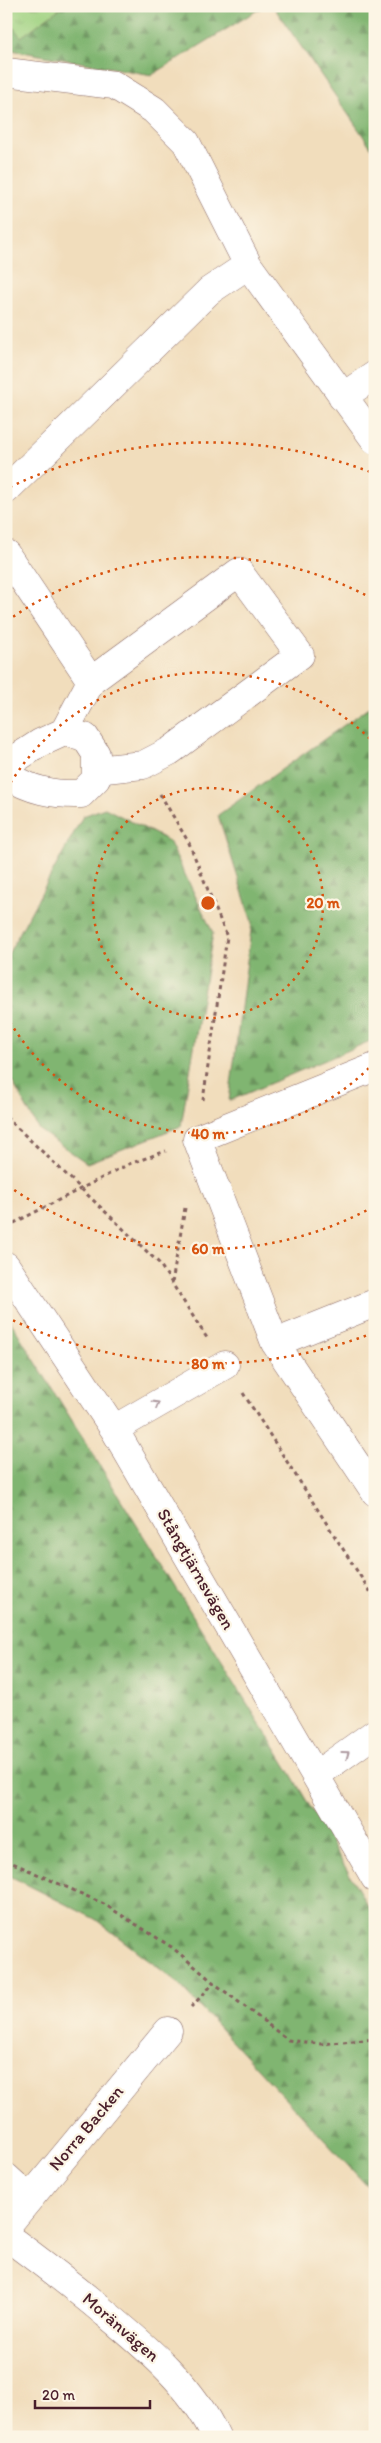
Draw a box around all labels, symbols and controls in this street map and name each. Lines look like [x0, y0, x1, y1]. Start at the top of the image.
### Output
centre of rings [199, 894, 217, 912]
text: 20 m [306, 894, 340, 912]
text: 40 m [191, 1125, 226, 1143]
text: 60 m [191, 1240, 225, 1258]
text: 80 m [191, 1355, 225, 1373]
one-way arrow [151, 1401, 160, 1411]
street label: Stångtjärnsvägen [152, 1505, 240, 1634]
one-way arrow [340, 1751, 350, 1760]
street label: Norra Backen [44, 2081, 128, 2175]
street label: Moränvägen [78, 2288, 164, 2367]
scale bar [35, 2378, 150, 2410]
text: 20 m [42, 2386, 76, 2404]

